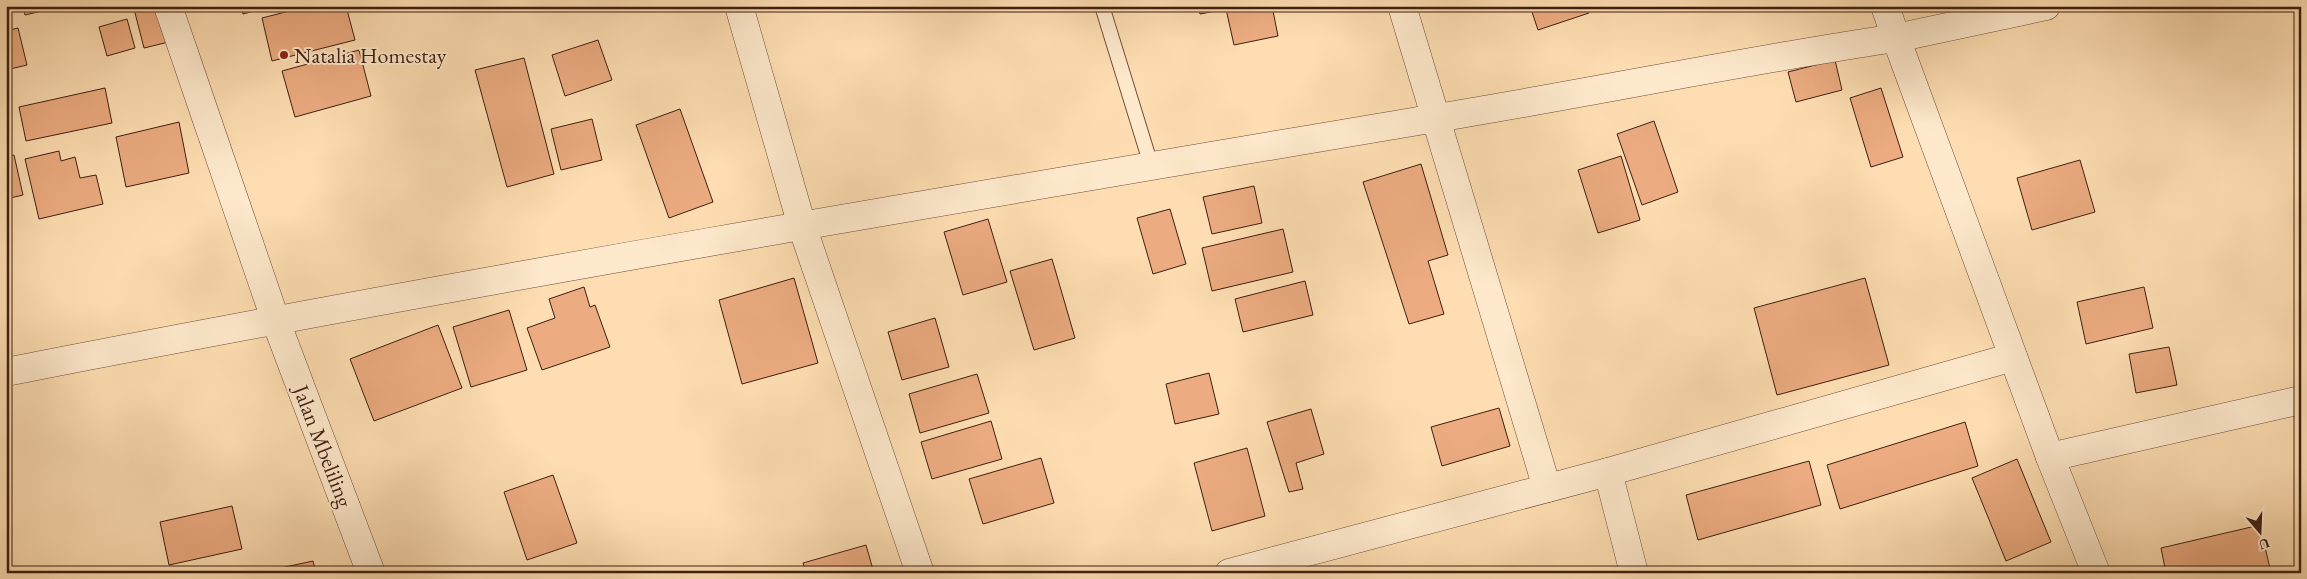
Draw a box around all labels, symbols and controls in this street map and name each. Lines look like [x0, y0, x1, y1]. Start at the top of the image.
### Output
place label: Natalia Homestay [294, 41, 447, 70]
marker: Natalia Homestay [278, 49, 290, 61]
street label: Jalan Mbeliling [286, 379, 360, 512]
north arrow [2234, 506, 2284, 556]
text: U [2256, 534, 2272, 555]

